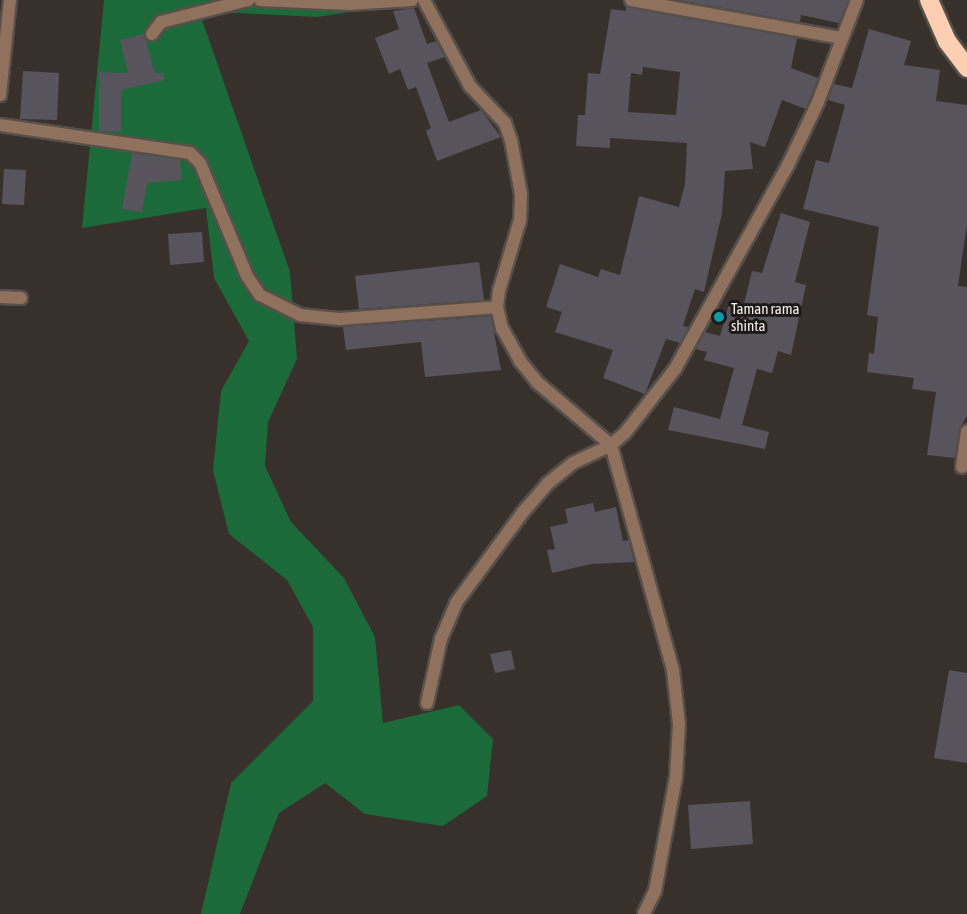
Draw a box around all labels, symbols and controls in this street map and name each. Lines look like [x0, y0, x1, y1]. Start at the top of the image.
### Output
place label: Taman rama shinta [731, 299, 799, 334]
marker: Taman rama shinta [712, 310, 726, 324]

